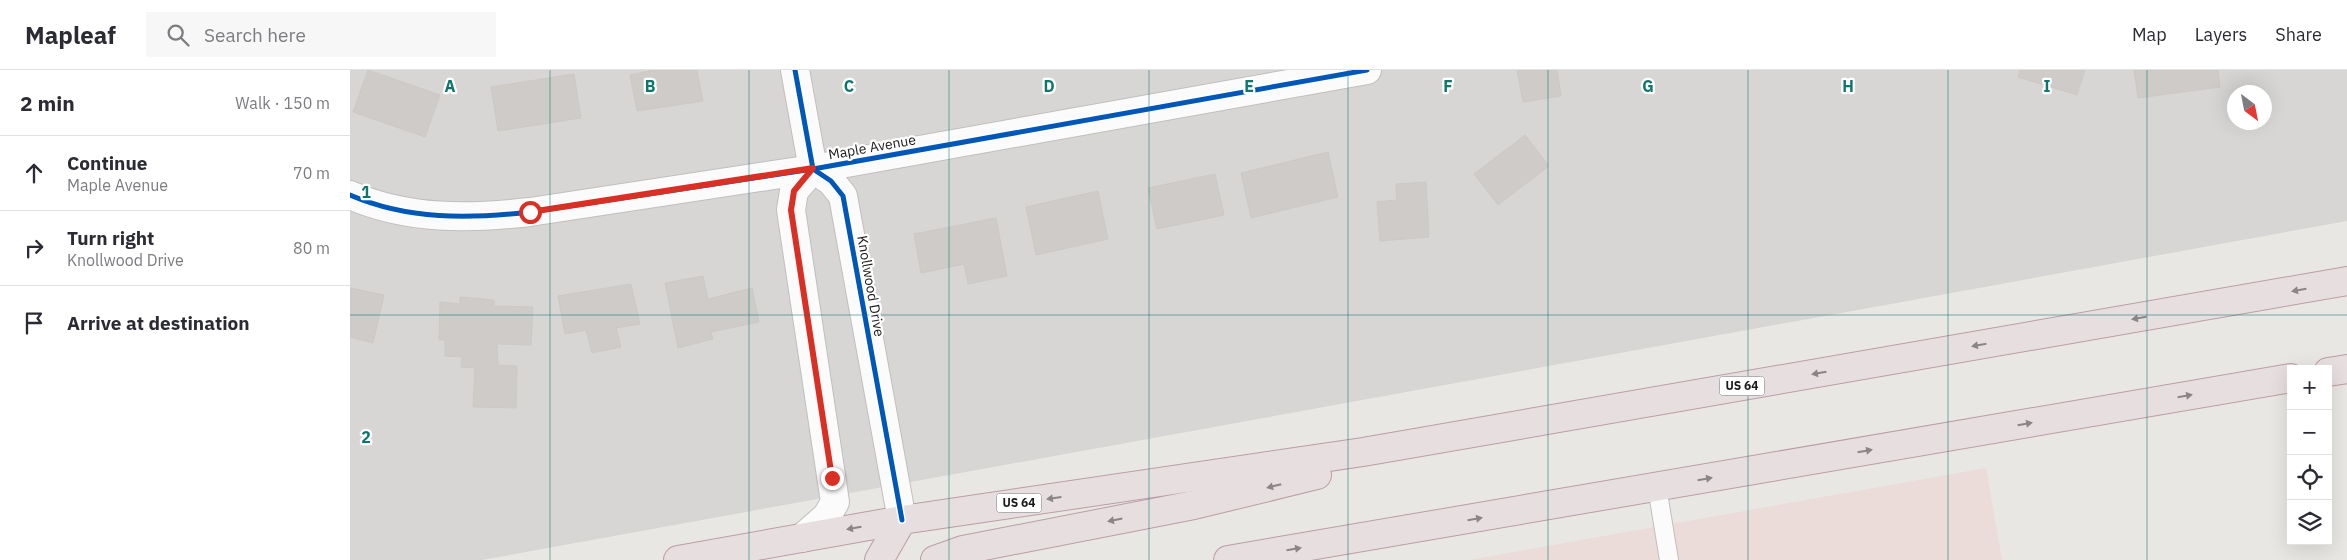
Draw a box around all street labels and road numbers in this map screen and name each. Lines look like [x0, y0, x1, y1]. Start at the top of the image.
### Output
street label: Maple Avenue [827, 130, 917, 164]
street label: Knollwood Drive [853, 234, 889, 338]
road number: US 64 [1720, 376, 1764, 396]
road number: US 64 [996, 493, 1042, 512]

